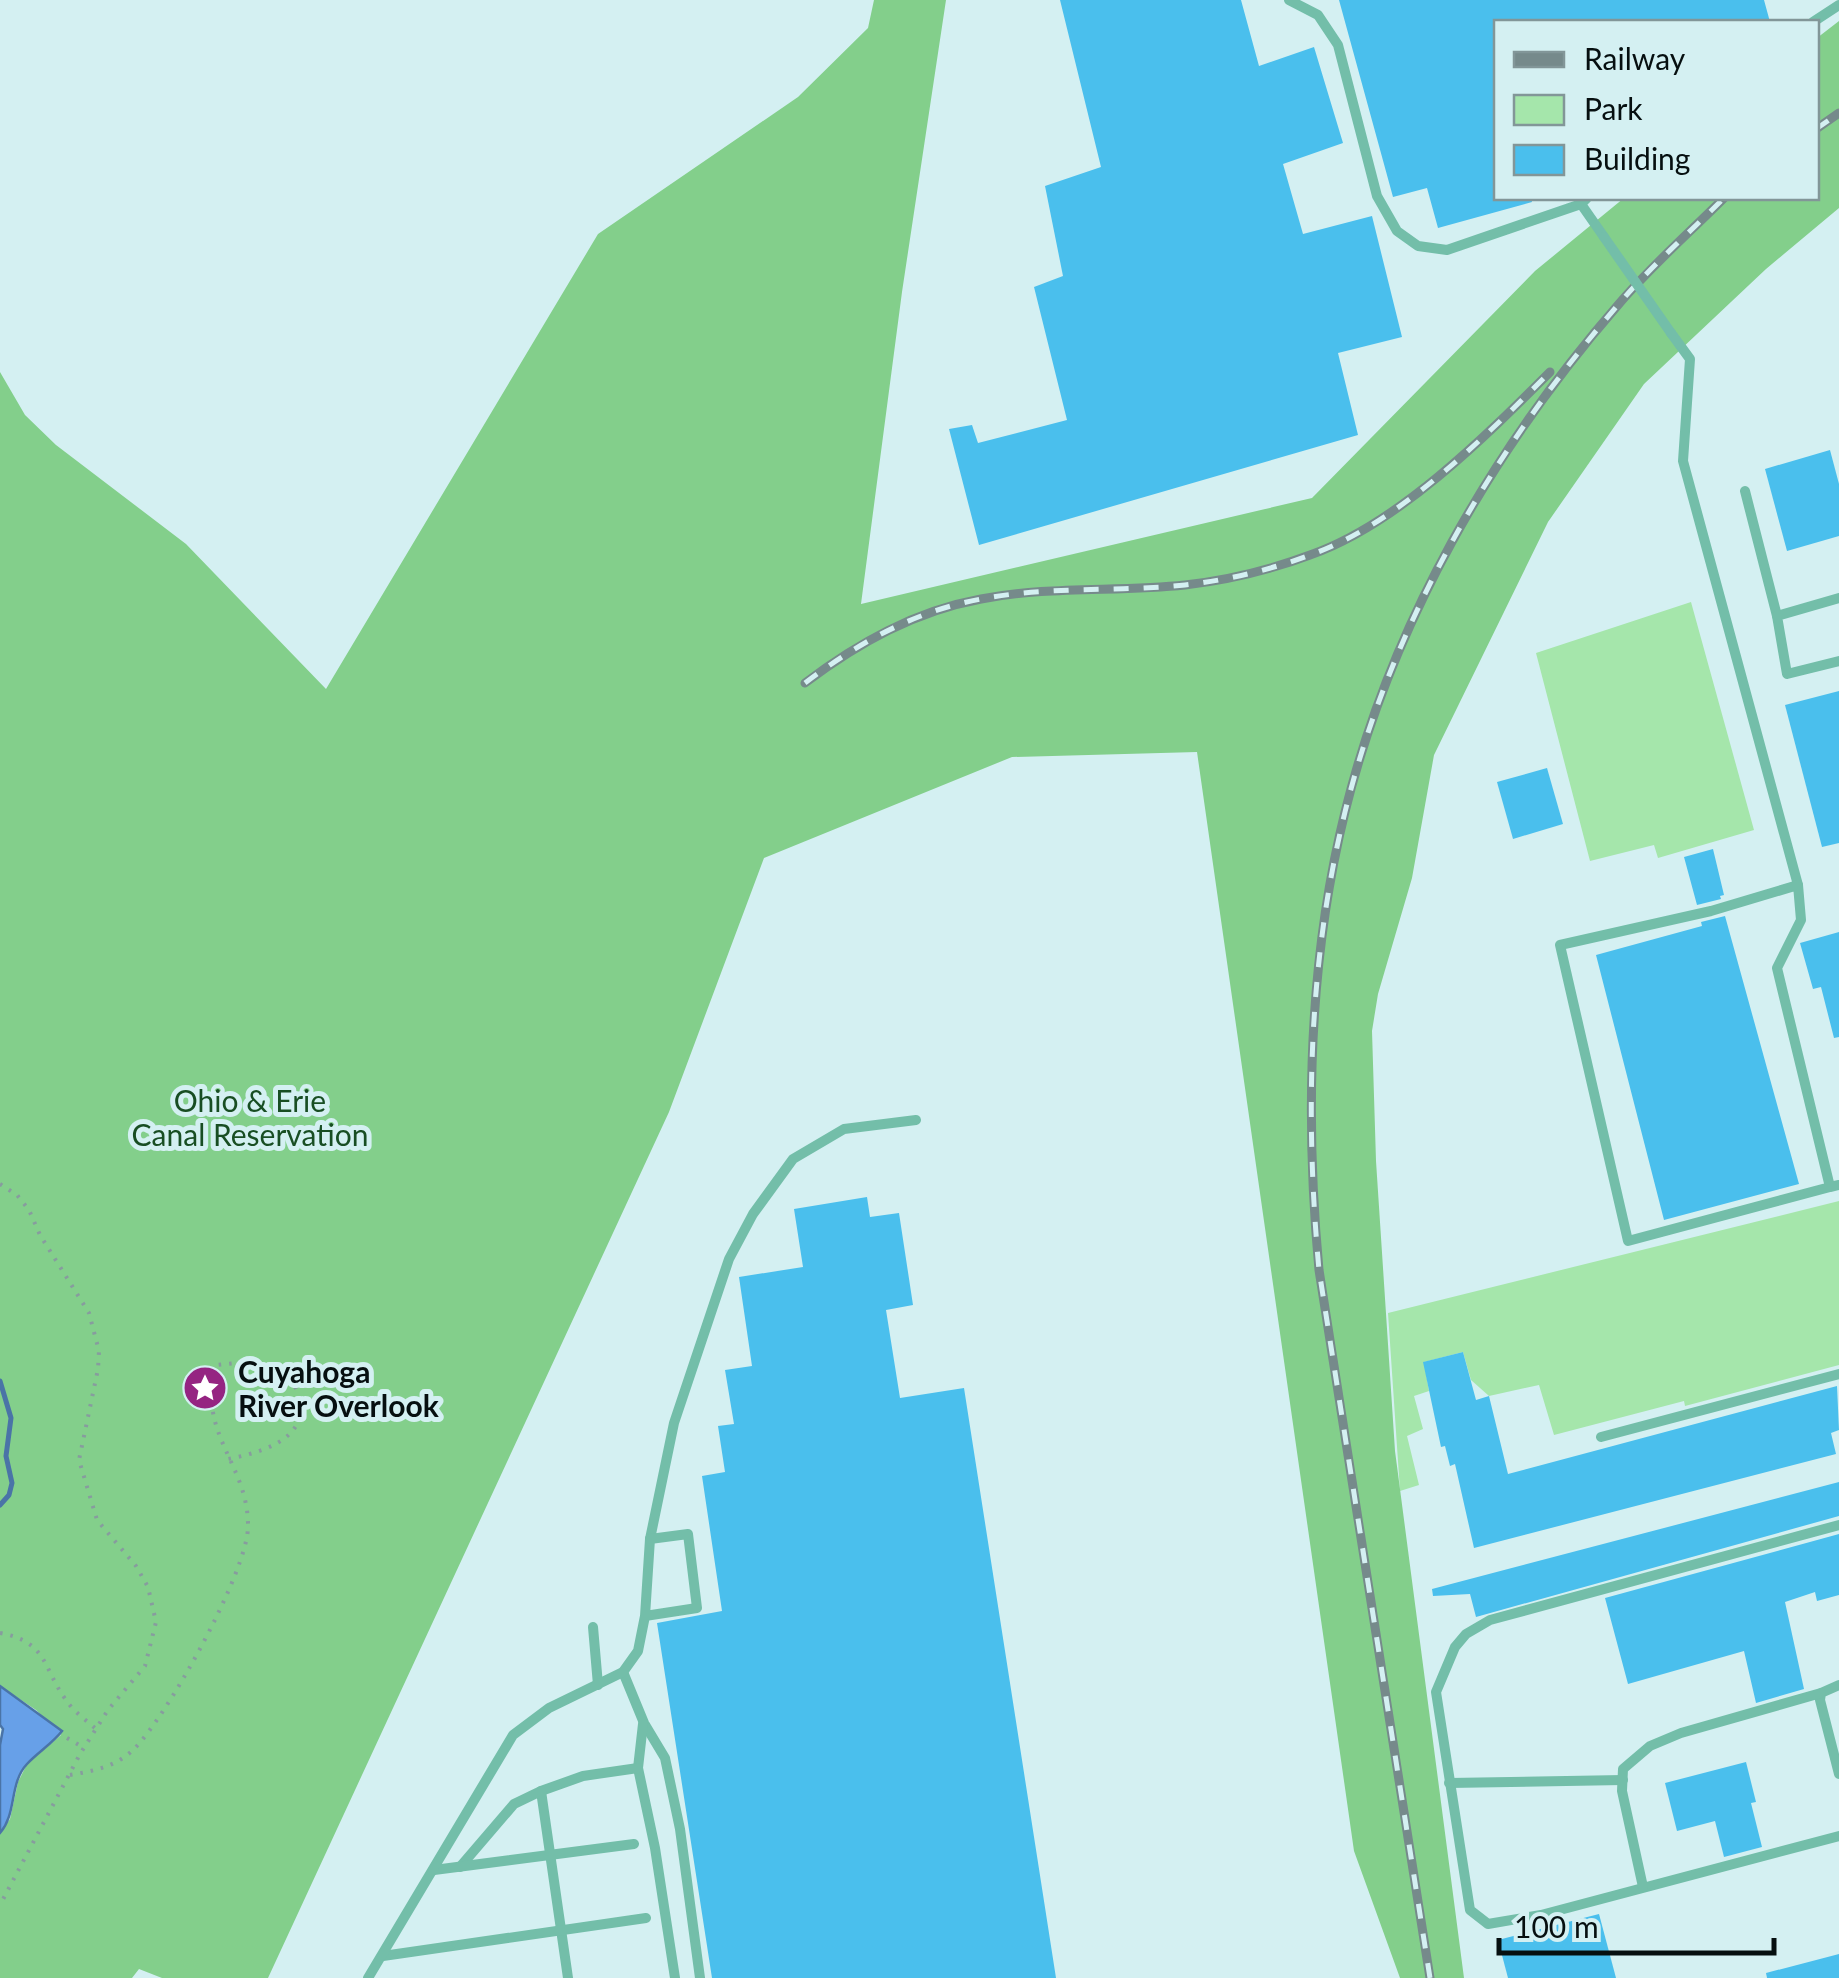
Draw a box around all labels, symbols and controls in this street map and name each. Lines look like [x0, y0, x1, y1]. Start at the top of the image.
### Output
legend [1494, 20, 1819, 200]
text: Railway [1584, 40, 1686, 76]
text: Park [1584, 90, 1643, 126]
text: Building [1584, 140, 1690, 176]
park label: Ohio & Erie Canal Reservation [132, 1082, 368, 1152]
place label: Cuyahoga River Overlook [238, 1353, 440, 1423]
place icon: Cuyahoga River Overlook [182, 1365, 228, 1411]
scale bar [1499, 1893, 1774, 1955]
text: 100 m [1514, 1908, 1599, 1944]

